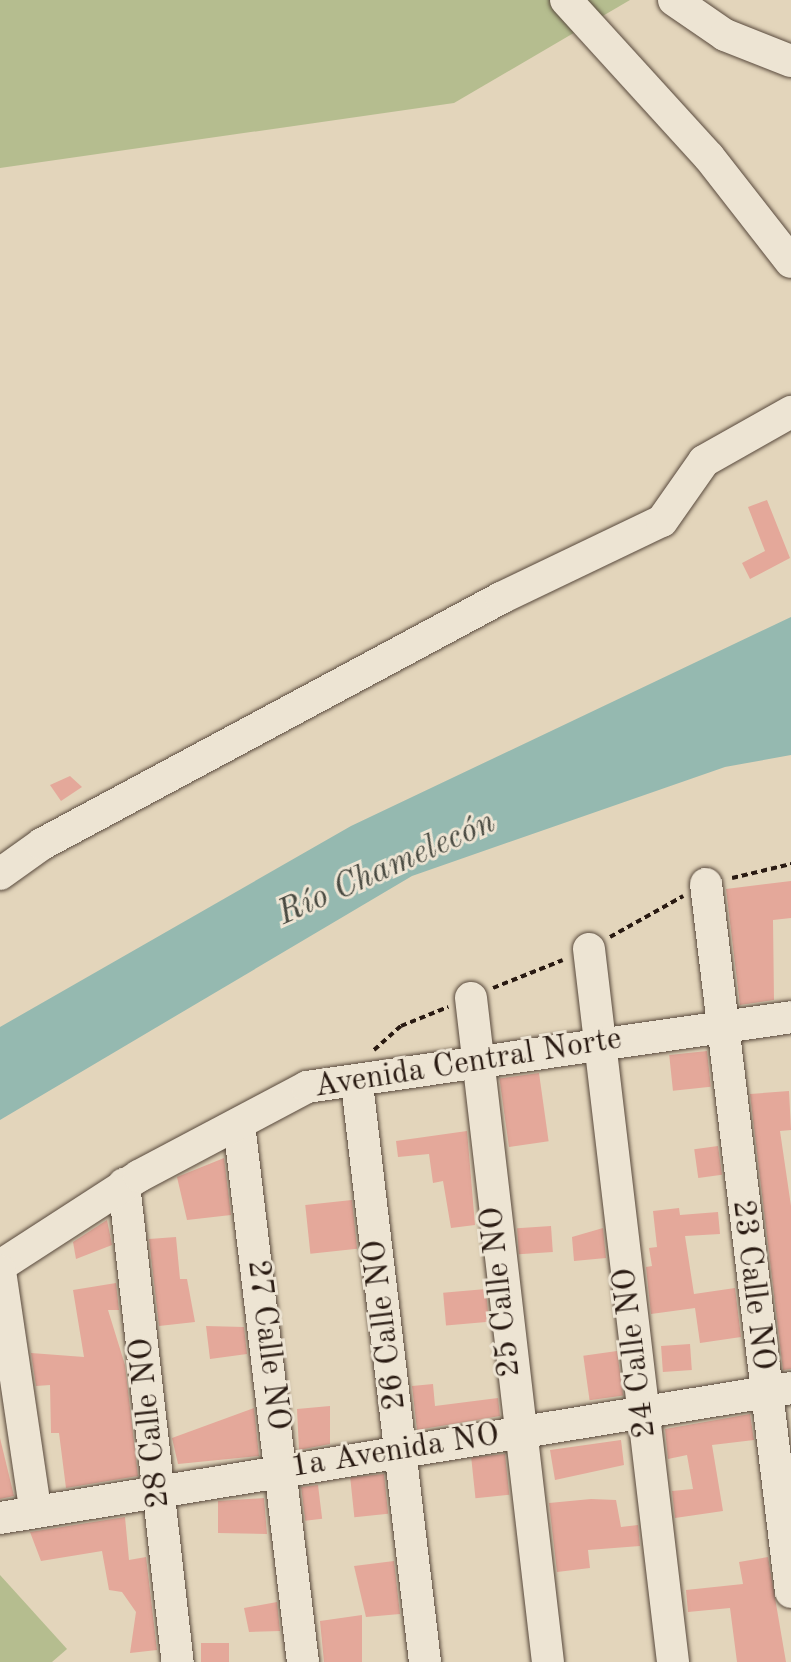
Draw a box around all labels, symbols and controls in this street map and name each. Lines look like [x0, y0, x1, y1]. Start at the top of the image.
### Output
water label: Río Chamelecón [272, 803, 502, 935]
street label: Avenida Central Norte [312, 1021, 624, 1107]
street label: 23 Calle NO [723, 1198, 781, 1372]
street label: 25 Calle NO [474, 1205, 530, 1379]
street label: 26 Calle NO [357, 1238, 415, 1412]
street label: 27 Calle NO [238, 1258, 296, 1432]
street label: 24 Calle NO [607, 1266, 665, 1440]
street label: 28 Calle NO [123, 1336, 179, 1510]
street label: 1a Avenida NO [288, 1417, 502, 1487]

